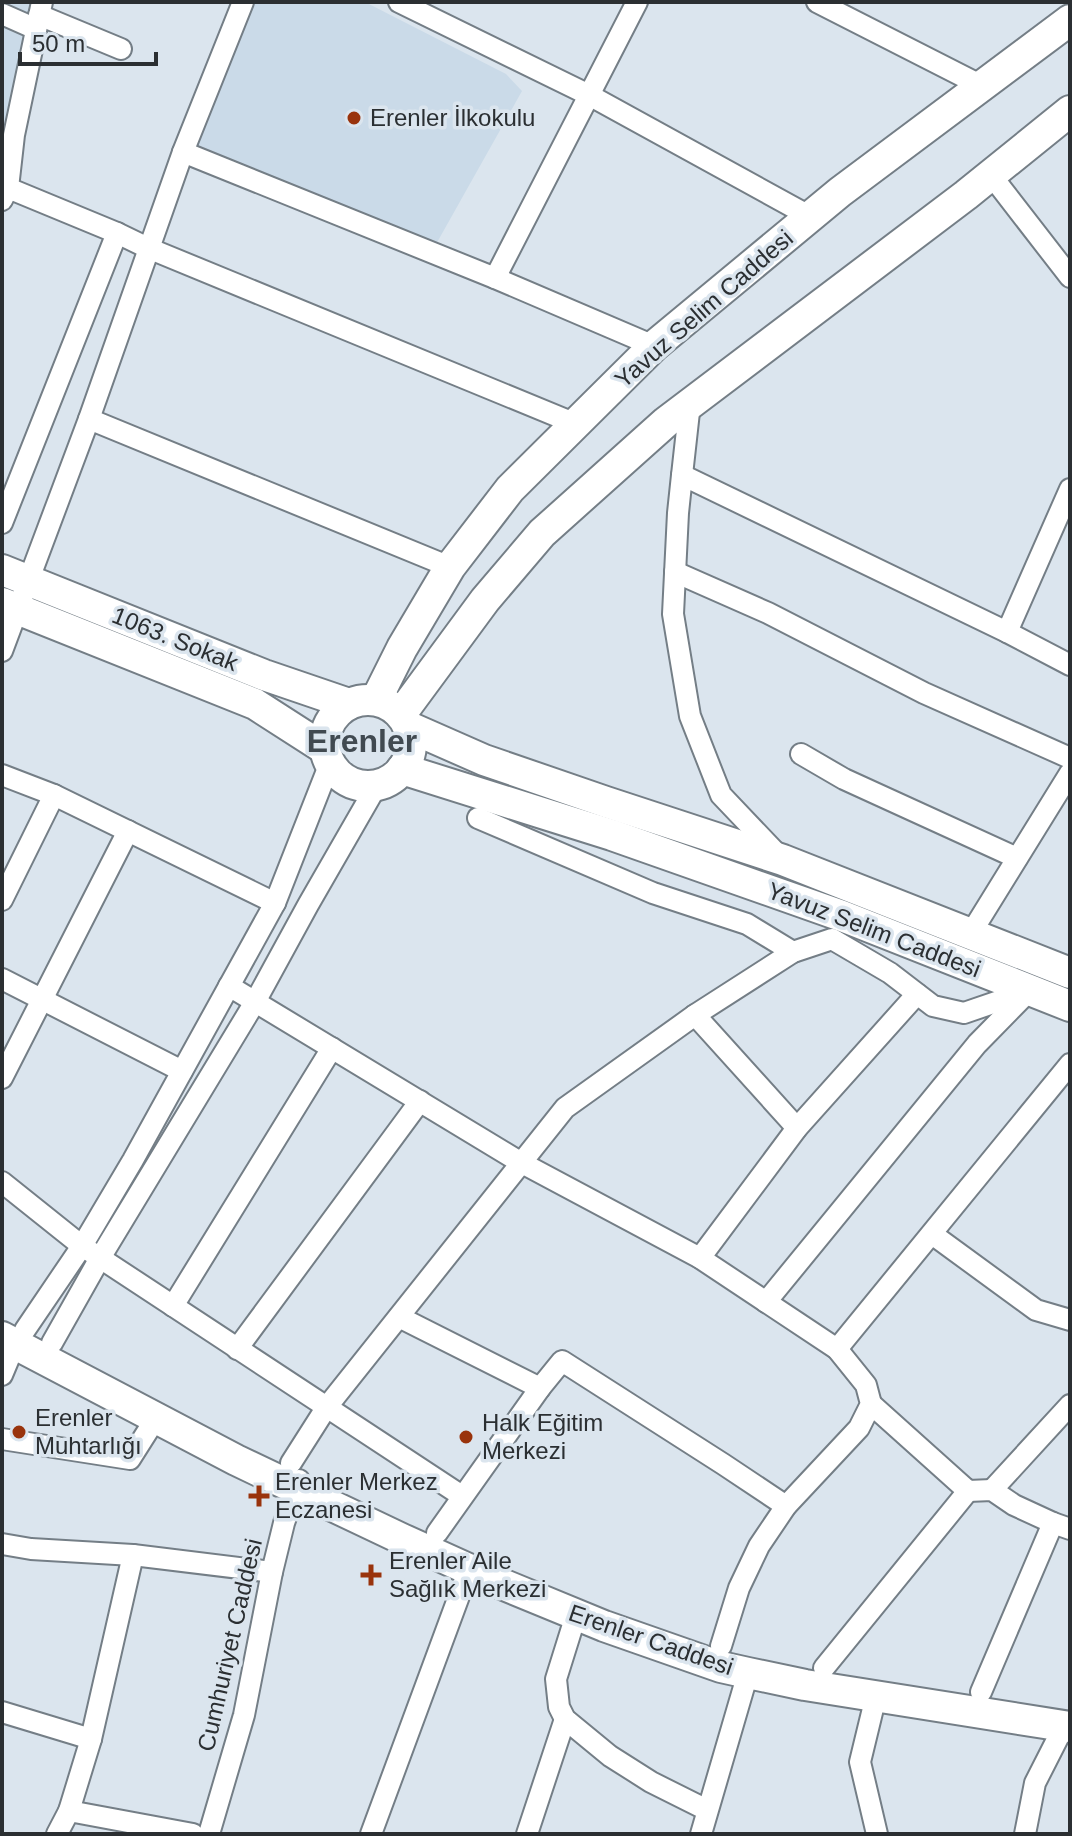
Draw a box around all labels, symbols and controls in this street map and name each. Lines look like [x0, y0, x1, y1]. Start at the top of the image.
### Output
scale bar [20, 16, 156, 66]
text: 50 m [32, 30, 85, 57]
place label: Erenler İlkokulu [370, 104, 535, 131]
marker: Erenler İlkokulu [345, 109, 363, 127]
street label: Yavuz Selim Caddesi [609, 224, 798, 393]
street label: 1063. Sokak [108, 601, 243, 676]
district label: Erenler [307, 723, 417, 759]
street label: Yavuz Selim Caddesi [764, 876, 985, 983]
place label: Erenler Muhtarlığı [35, 1404, 142, 1459]
place label: Halk Eğitim Merkezi [482, 1409, 603, 1464]
marker: Erenler Muhtarlığı [10, 1423, 28, 1441]
marker: Halk Eğitim Merkezi [457, 1428, 475, 1446]
place label: Erenler Merkez Eczanesi [275, 1468, 438, 1523]
marker: Erenler Merkez Eczanesi [250, 1487, 268, 1505]
street label: Cumhuriyet Caddesi [192, 1536, 267, 1754]
place label: Erenler Aile Sağlık Merkezi [389, 1547, 546, 1602]
marker: Erenler Aile Sağlık Merkezi [360, 1564, 382, 1586]
street label: Erenler Caddesi [565, 1599, 737, 1680]

